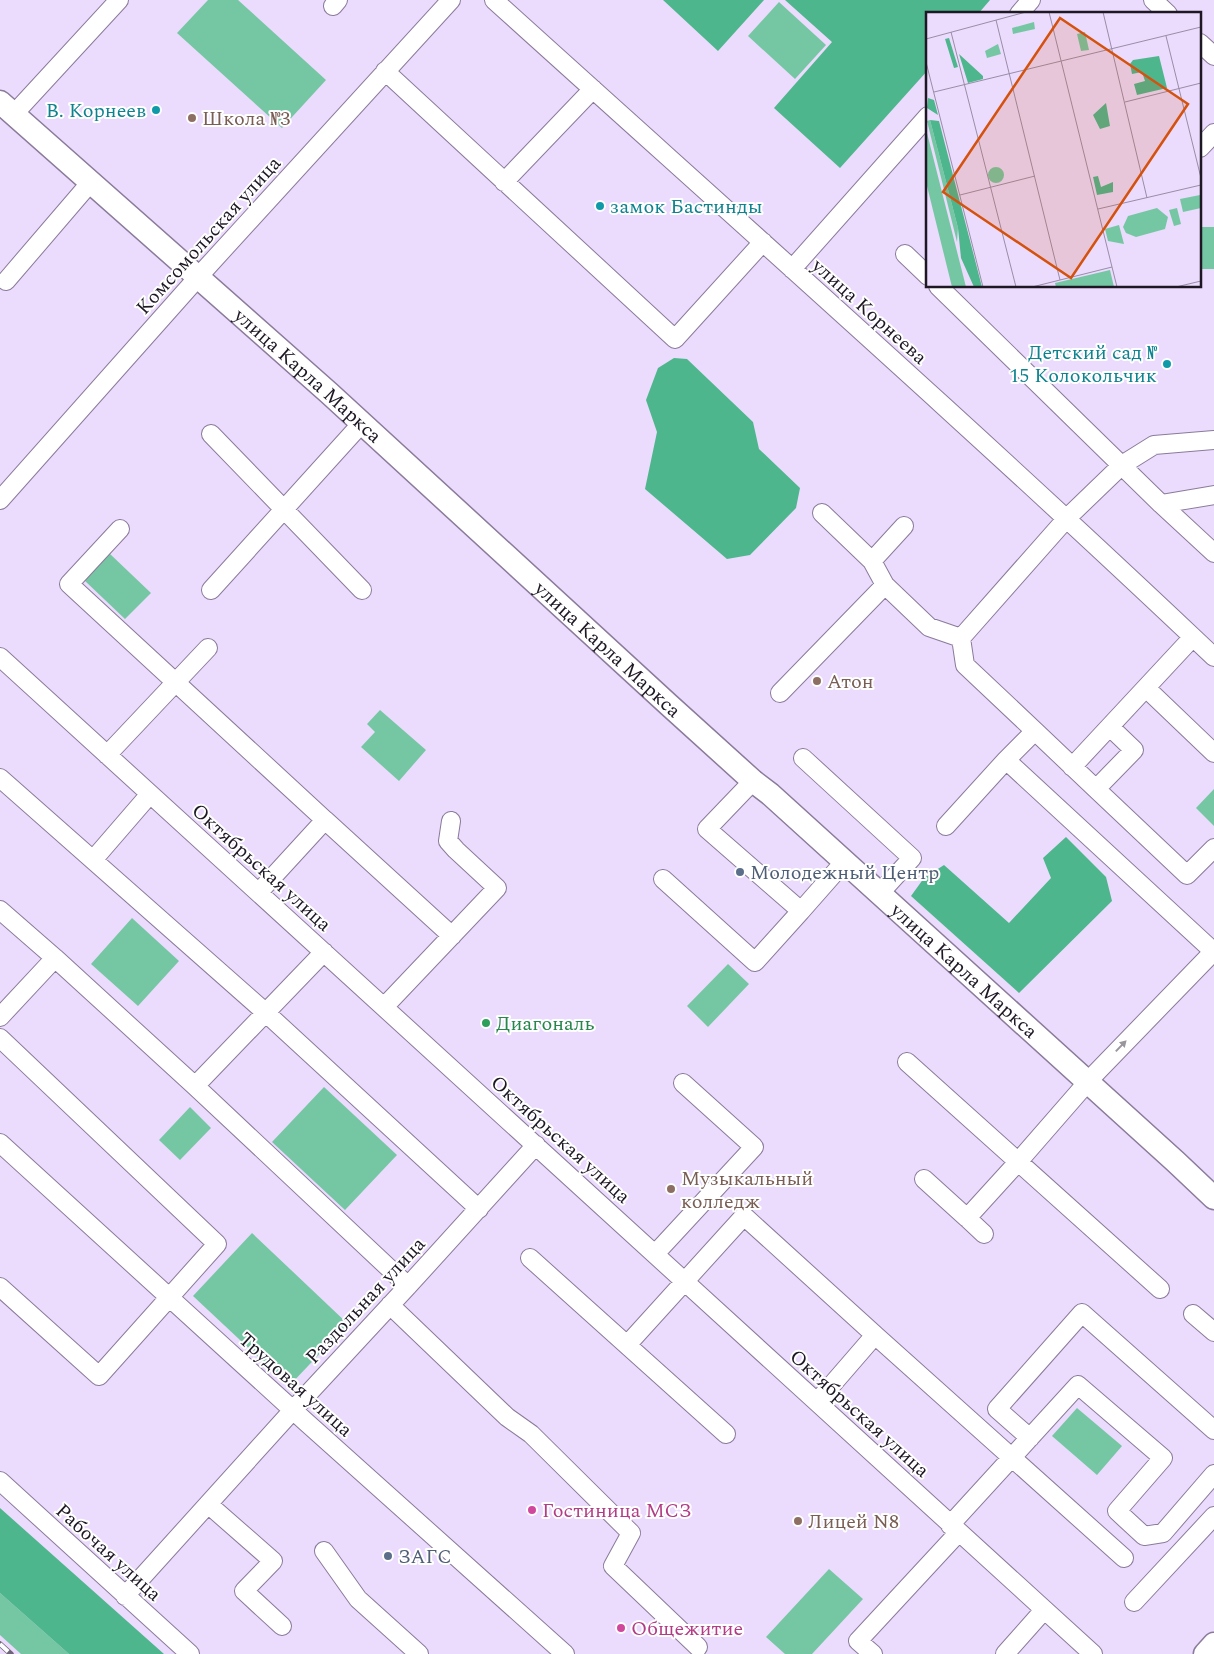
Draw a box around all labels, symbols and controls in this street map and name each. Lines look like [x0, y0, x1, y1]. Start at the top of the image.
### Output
inset map [926, 12, 1202, 288]
place label: В. Корнеев [46, 96, 146, 126]
marker: В. Корнеев [150, 104, 162, 116]
place label: Школа №3 [202, 104, 290, 134]
marker: Школа №3 [186, 112, 198, 124]
street label: Комсомольская улица [129, 149, 289, 322]
place label: замок Бастинды [610, 192, 762, 222]
marker: замок Бастинды [594, 200, 606, 212]
street label: улица Корнеева [804, 251, 934, 372]
street label: улица Карла Маркса [226, 301, 389, 451]
place label: Детский сад № 15 Колокольчик [1009, 338, 1158, 391]
marker: Детский сад № 15 Колокольчик [1161, 358, 1173, 370]
street label: улица Карла Маркса [527, 574, 688, 725]
place label: Атон [827, 667, 874, 697]
marker: Атон [811, 675, 823, 687]
street label: Октябрьская улица [184, 796, 338, 939]
place label: Молодежный Центр [750, 858, 939, 888]
marker: Молодежный Центр [734, 866, 746, 878]
street label: улица Карла Маркса [883, 896, 1045, 1046]
place label: Диагональ [496, 1009, 595, 1039]
marker: Диагональ [480, 1017, 492, 1029]
one-way arrow [1115, 1041, 1127, 1053]
street label: Октябрьская улица [483, 1068, 637, 1211]
place label: Музыкальный колледж [681, 1164, 813, 1217]
marker: Музыкальный колледж [665, 1183, 677, 1195]
street label: Раздольная улица [299, 1230, 433, 1371]
street label: Трудовая улица [231, 1325, 359, 1445]
street label: Октябрьская улица [782, 1342, 936, 1485]
place label: Гостиница МСЗ [542, 1496, 692, 1526]
street label: Рабочая улица [48, 1497, 168, 1609]
marker: Гостиница МСЗ [526, 1504, 538, 1516]
place label: Лицей N8 [808, 1507, 899, 1537]
marker: Лицей N8 [792, 1515, 804, 1527]
place label: ЗАГС [398, 1542, 452, 1572]
marker: ЗАГС [382, 1550, 394, 1562]
place label: Общежитие [631, 1614, 743, 1644]
marker: Общежитие [615, 1622, 627, 1634]

